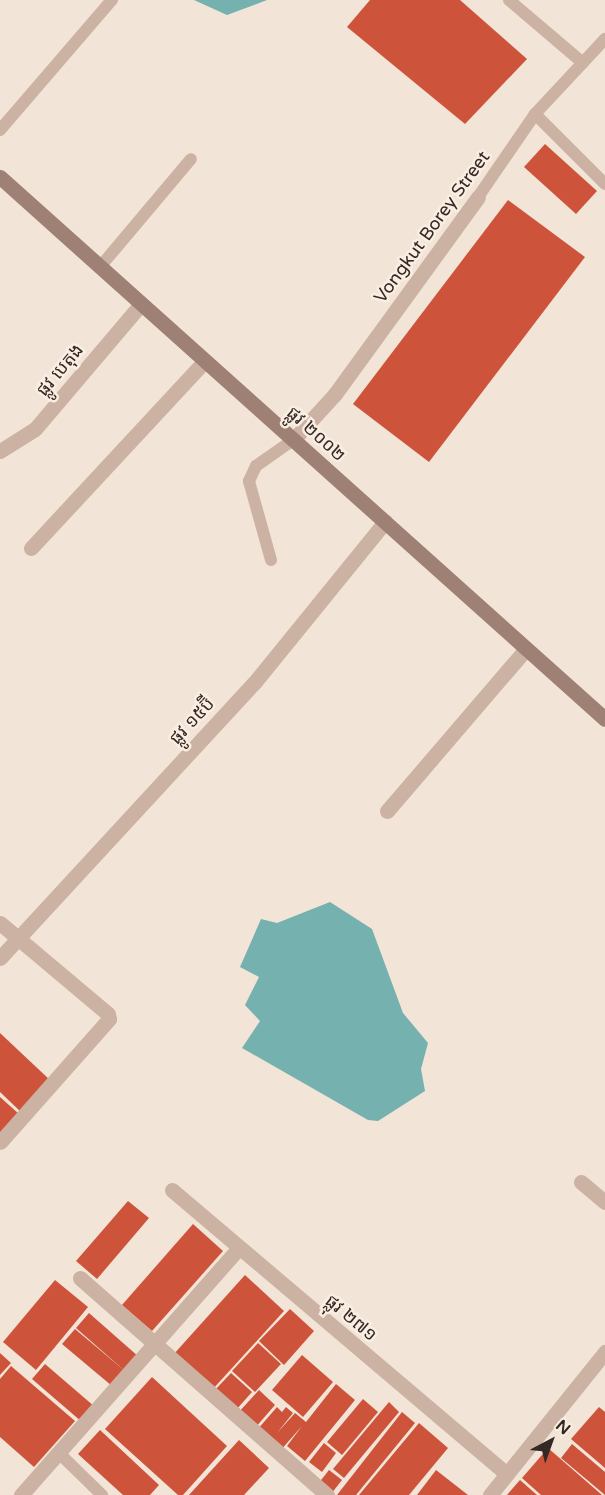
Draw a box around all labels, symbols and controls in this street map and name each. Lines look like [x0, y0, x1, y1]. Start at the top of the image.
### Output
street label: Vongkut Borey Street [369, 147, 495, 307]
street label: ផ្លូវ បេតុង [32, 340, 88, 400]
street label: ផ្លូវ ២០០២ [282, 402, 350, 466]
street label: ផ្លូវ ១៥ប៊ី [165, 693, 219, 749]
street label: ផ្លុវ ២៧១ [321, 1290, 381, 1346]
north arrow [521, 1411, 581, 1471]
text: N [551, 1416, 574, 1439]

